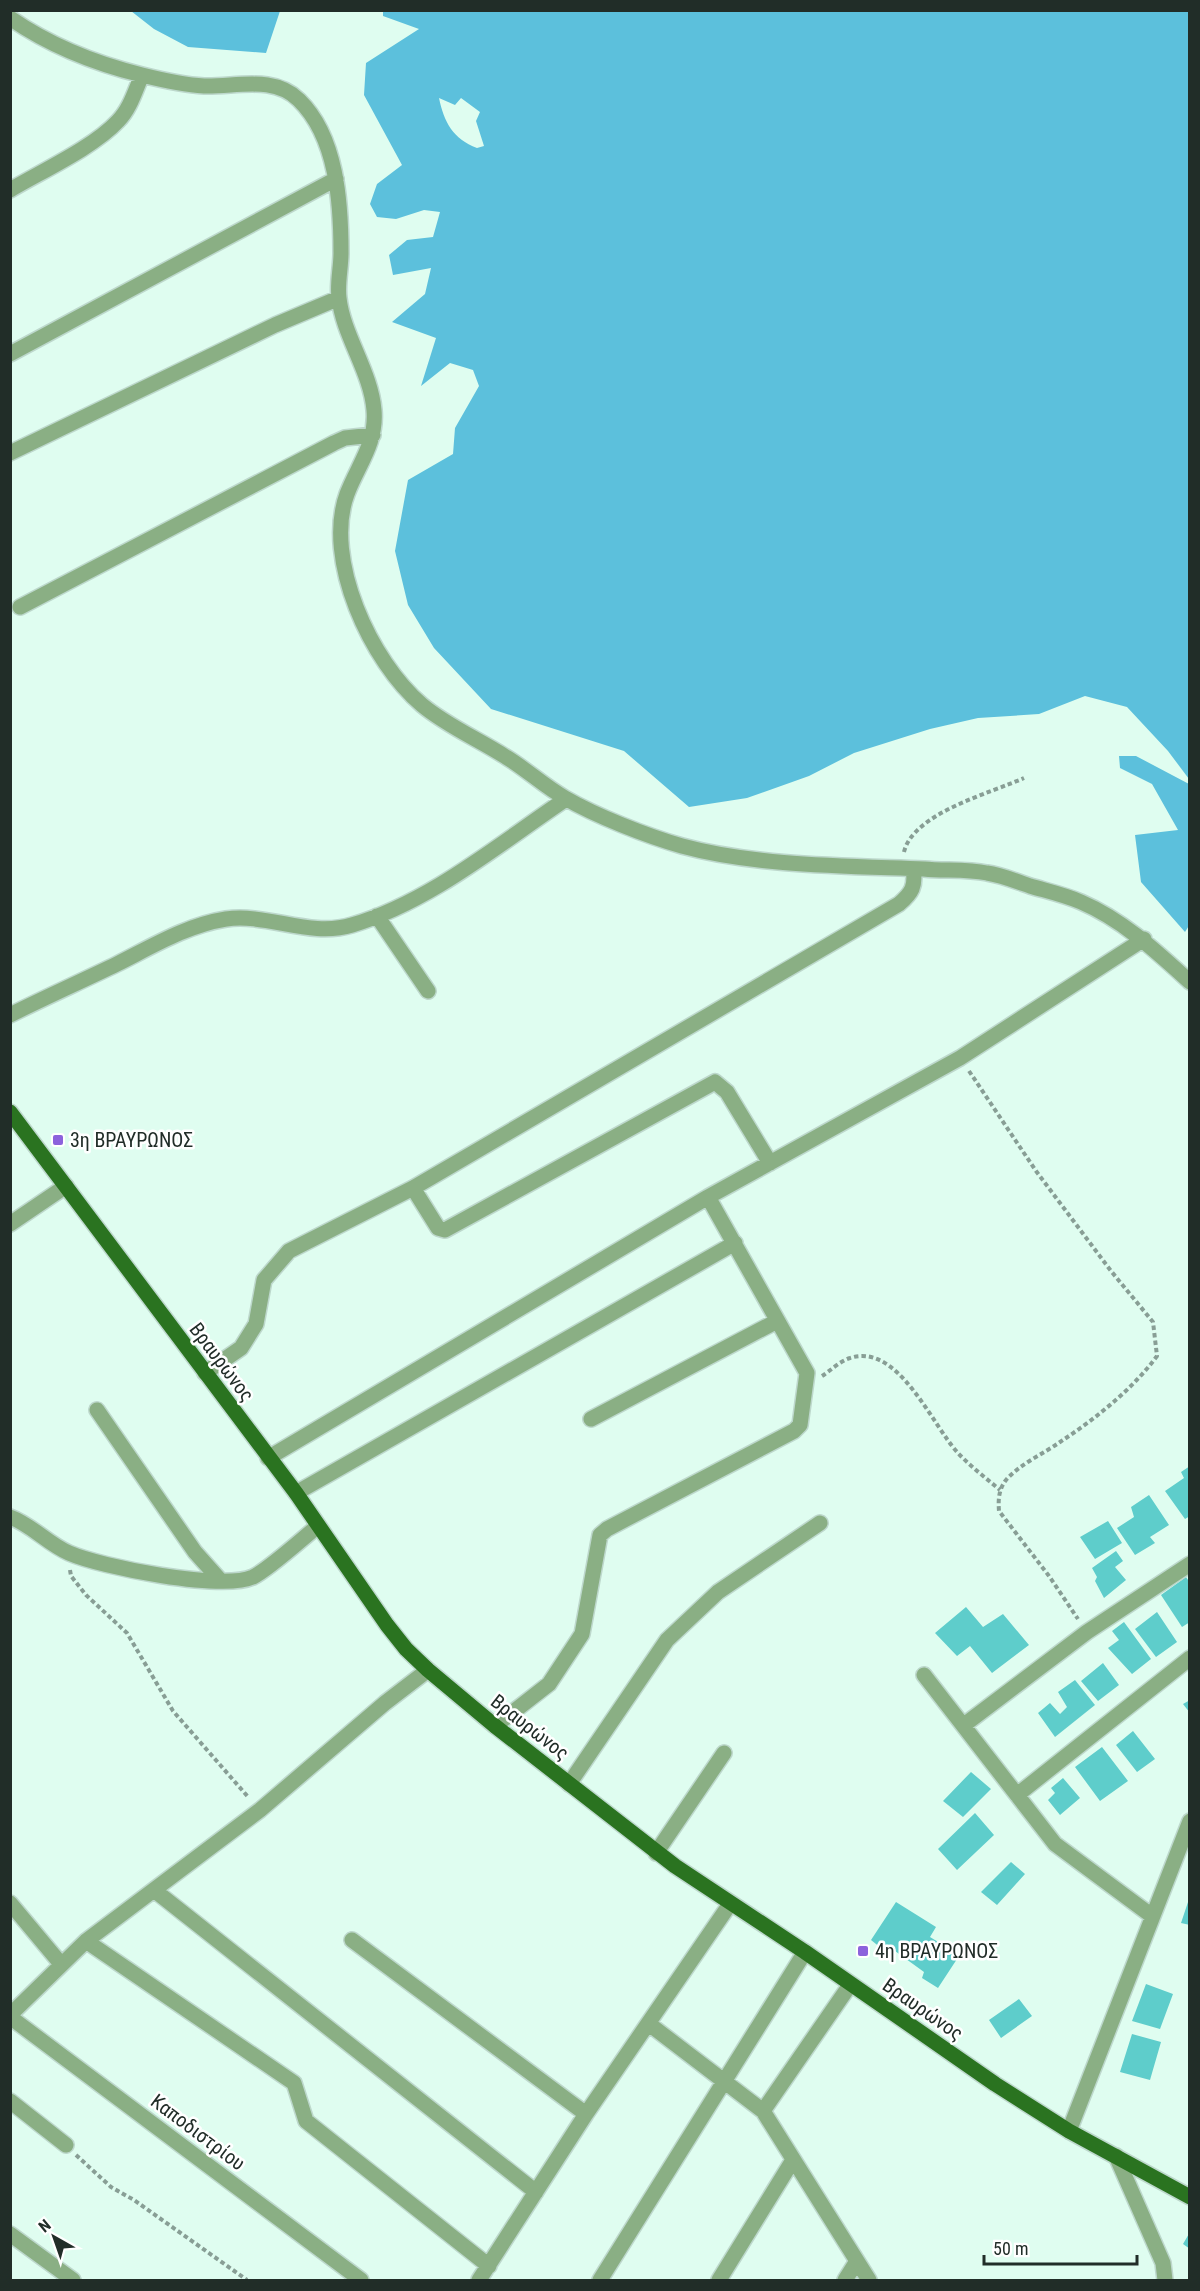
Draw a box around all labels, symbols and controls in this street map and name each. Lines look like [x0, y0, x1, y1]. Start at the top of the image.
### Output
place label: 3η ΒΡΑΥΡΩΝΟΣ [70, 1128, 193, 1152]
marker: 3η ΒΡΑΥΡΩΝΟΣ [51, 1133, 65, 1147]
street label: Βραυρώνος [185, 1318, 259, 1406]
street label: Βραυρώνος [486, 1689, 574, 1765]
place label: 4η ΒΡΑΥΡΩΝΟΣ [875, 1939, 998, 1963]
marker: 4η ΒΡΑΥΡΩΝΟΣ [856, 1944, 870, 1958]
street label: Βραυρώνος [878, 1973, 968, 2045]
street label: Καποδιστρίου [146, 2089, 250, 2175]
north arrow [24, 2207, 84, 2267]
text: N [35, 2215, 55, 2236]
scale bar [984, 2228, 1137, 2266]
text: 50 m [993, 2238, 1028, 2259]

